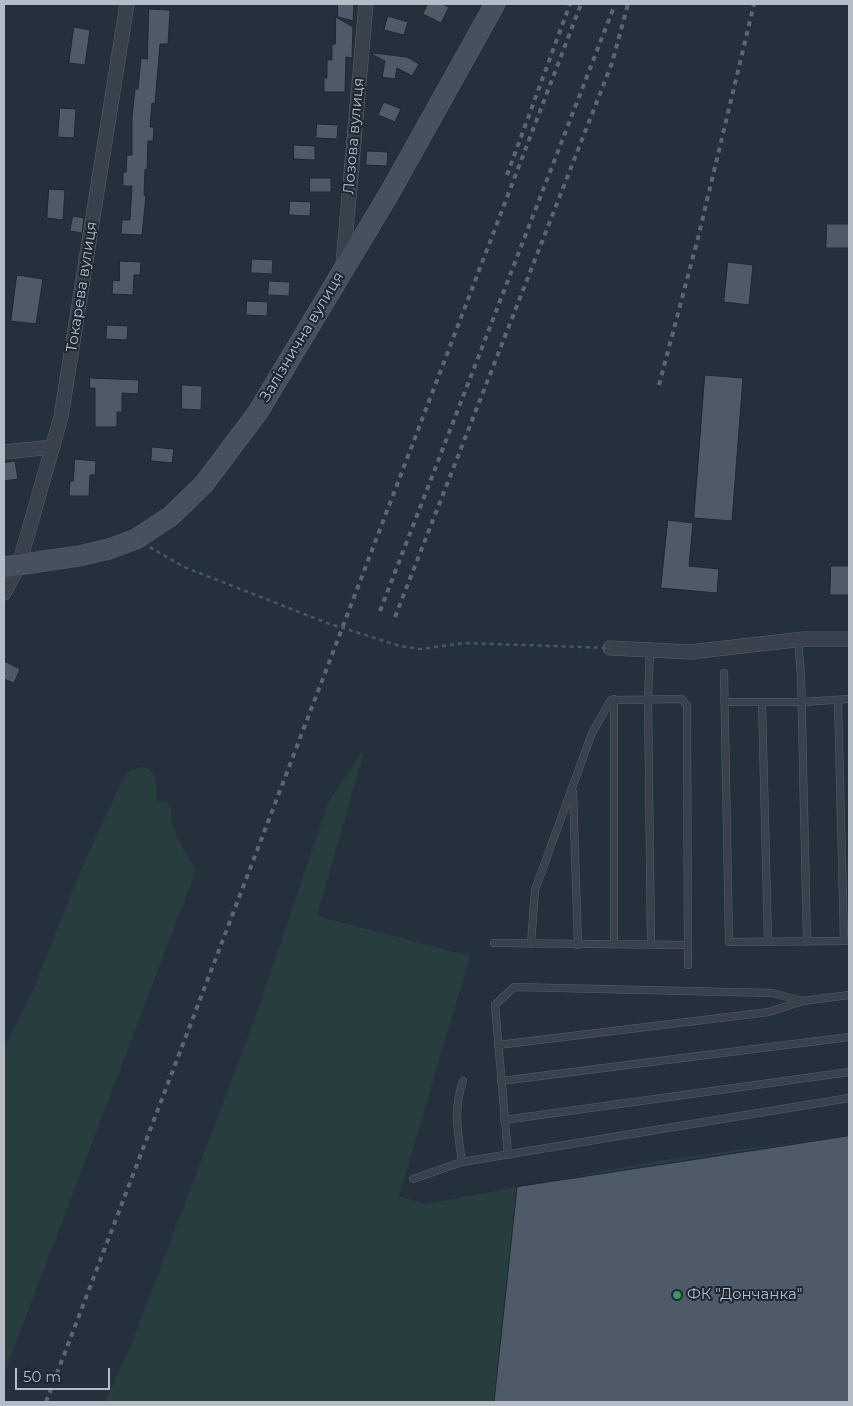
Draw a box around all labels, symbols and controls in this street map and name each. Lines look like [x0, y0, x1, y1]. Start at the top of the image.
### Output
street label: Лозова вулиця [340, 77, 368, 195]
street label: Токарева вулиця [63, 220, 101, 354]
street label: Залізнична вулиця [256, 269, 348, 405]
place label: ФК "Дончанка" [687, 1286, 802, 1304]
marker: ФК "Дончанка" [671, 1289, 683, 1301]
scale bar [18, 1358, 112, 1390]
text: 50 m [23, 1367, 61, 1386]

